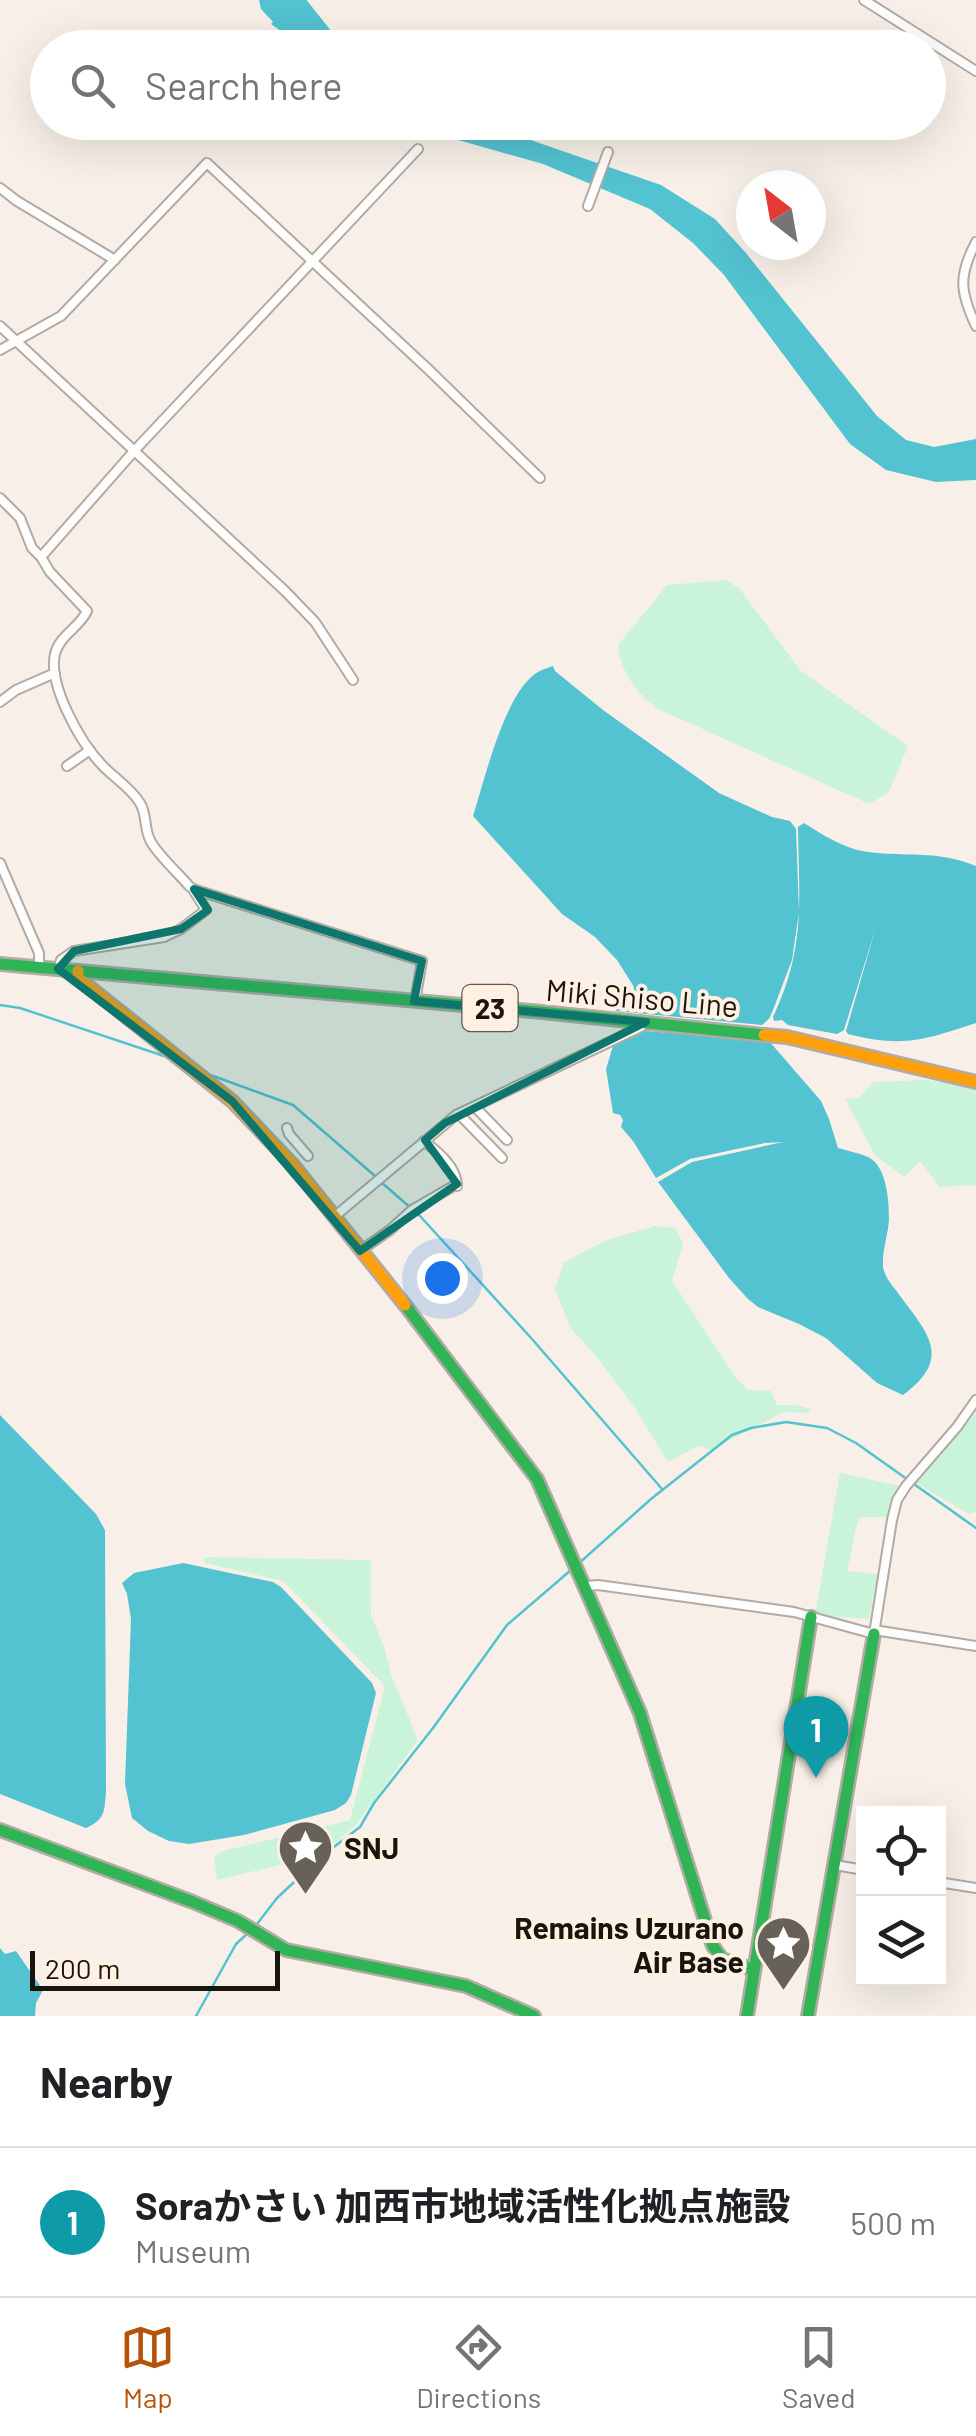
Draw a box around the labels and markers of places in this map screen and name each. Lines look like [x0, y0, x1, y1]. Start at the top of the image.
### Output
pin: 1 [784, 1696, 848, 1778]
place icon: SNJ [275, 1817, 335, 1896]
place label: SNJ [344, 1829, 399, 1865]
place label: Remains Uzurano Air Base [514, 1909, 744, 1979]
place icon: Remains Uzurano Air Base [753, 1914, 813, 1993]

